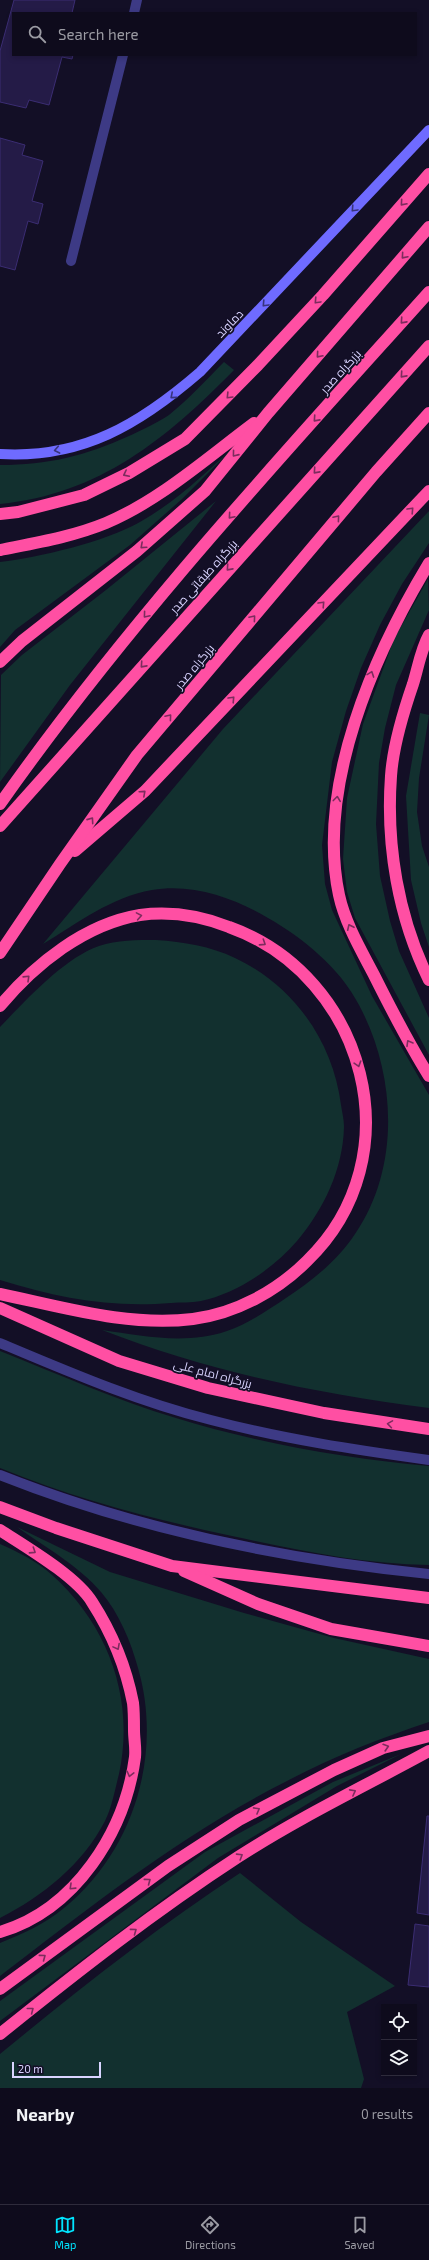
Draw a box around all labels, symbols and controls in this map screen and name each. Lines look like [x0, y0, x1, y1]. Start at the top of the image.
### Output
search box [12, 12, 417, 56]
icon: search [26, 23, 48, 45]
text: Search here [58, 25, 139, 43]
one-way arrow [401, 199, 408, 206]
one-way arrow [351, 204, 359, 212]
one-way arrow [401, 251, 408, 259]
one-way arrow [315, 296, 322, 304]
one-way arrow [262, 299, 270, 307]
street label: دماوند [212, 306, 246, 341]
one-way arrow [401, 317, 408, 324]
street label: بزرگراه صدر [316, 346, 364, 397]
one-way arrow [316, 350, 323, 357]
one-way arrow [400, 370, 408, 378]
one-way arrow [170, 391, 178, 398]
one-way arrow [226, 391, 233, 399]
one-way arrow [314, 414, 321, 421]
one-way arrow [54, 446, 60, 454]
one-way arrow [233, 449, 240, 457]
one-way arrow [313, 466, 320, 474]
one-way arrow [123, 470, 130, 477]
one-way arrow [406, 507, 414, 515]
one-way arrow [228, 511, 235, 519]
one-way arrow [332, 516, 339, 523]
street label: بزرگراه طبقاتی صدر [166, 536, 240, 617]
one-way arrow [140, 541, 148, 548]
one-way arrow [227, 563, 234, 571]
one-way arrow [317, 601, 325, 609]
one-way arrow [143, 610, 150, 617]
one-way arrow [249, 615, 256, 622]
street label: بزرگراه صدر [171, 641, 217, 693]
one-way arrow [141, 661, 148, 668]
one-way arrow [367, 671, 375, 678]
one-way arrow [228, 696, 235, 704]
one-way arrow [165, 714, 172, 722]
one-way arrow [138, 790, 146, 798]
one-way arrow [332, 796, 341, 802]
one-way arrow [86, 818, 93, 825]
one-way arrow [136, 912, 142, 921]
one-way arrow [347, 924, 355, 931]
one-way arrow [259, 938, 266, 945]
one-way arrow [22, 975, 30, 983]
one-way arrow [406, 1040, 413, 1047]
one-way arrow [353, 1060, 362, 1067]
street label: بزرگراه امام علی [172, 1356, 254, 1392]
one-way arrow [387, 1420, 393, 1429]
one-way arrow [29, 1546, 36, 1554]
one-way arrow [112, 1643, 119, 1650]
one-way arrow [382, 1743, 389, 1752]
one-way arrow [127, 1771, 135, 1777]
one-way arrow [349, 1789, 356, 1796]
one-way arrow [253, 1808, 260, 1815]
one-way arrow [236, 1853, 243, 1861]
one-way arrow [143, 1879, 150, 1886]
one-way arrow [69, 1883, 77, 1890]
one-way arrow [130, 1928, 137, 1936]
one-way arrow [38, 1955, 45, 1962]
map controls [381, 2004, 417, 2076]
button: locate [381, 2004, 417, 2040]
one-way arrow [26, 2007, 33, 2014]
button: layers [381, 2040, 417, 2076]
scale bar [12, 2060, 101, 2079]
text: 20 m [18, 2062, 43, 2075]
text: Nearby [16, 2104, 74, 2124]
text: 0 results [361, 2106, 413, 2122]
tab: Map [54, 2214, 76, 2251]
tab: Directions [185, 2214, 236, 2251]
tab: Saved [344, 2214, 375, 2251]

